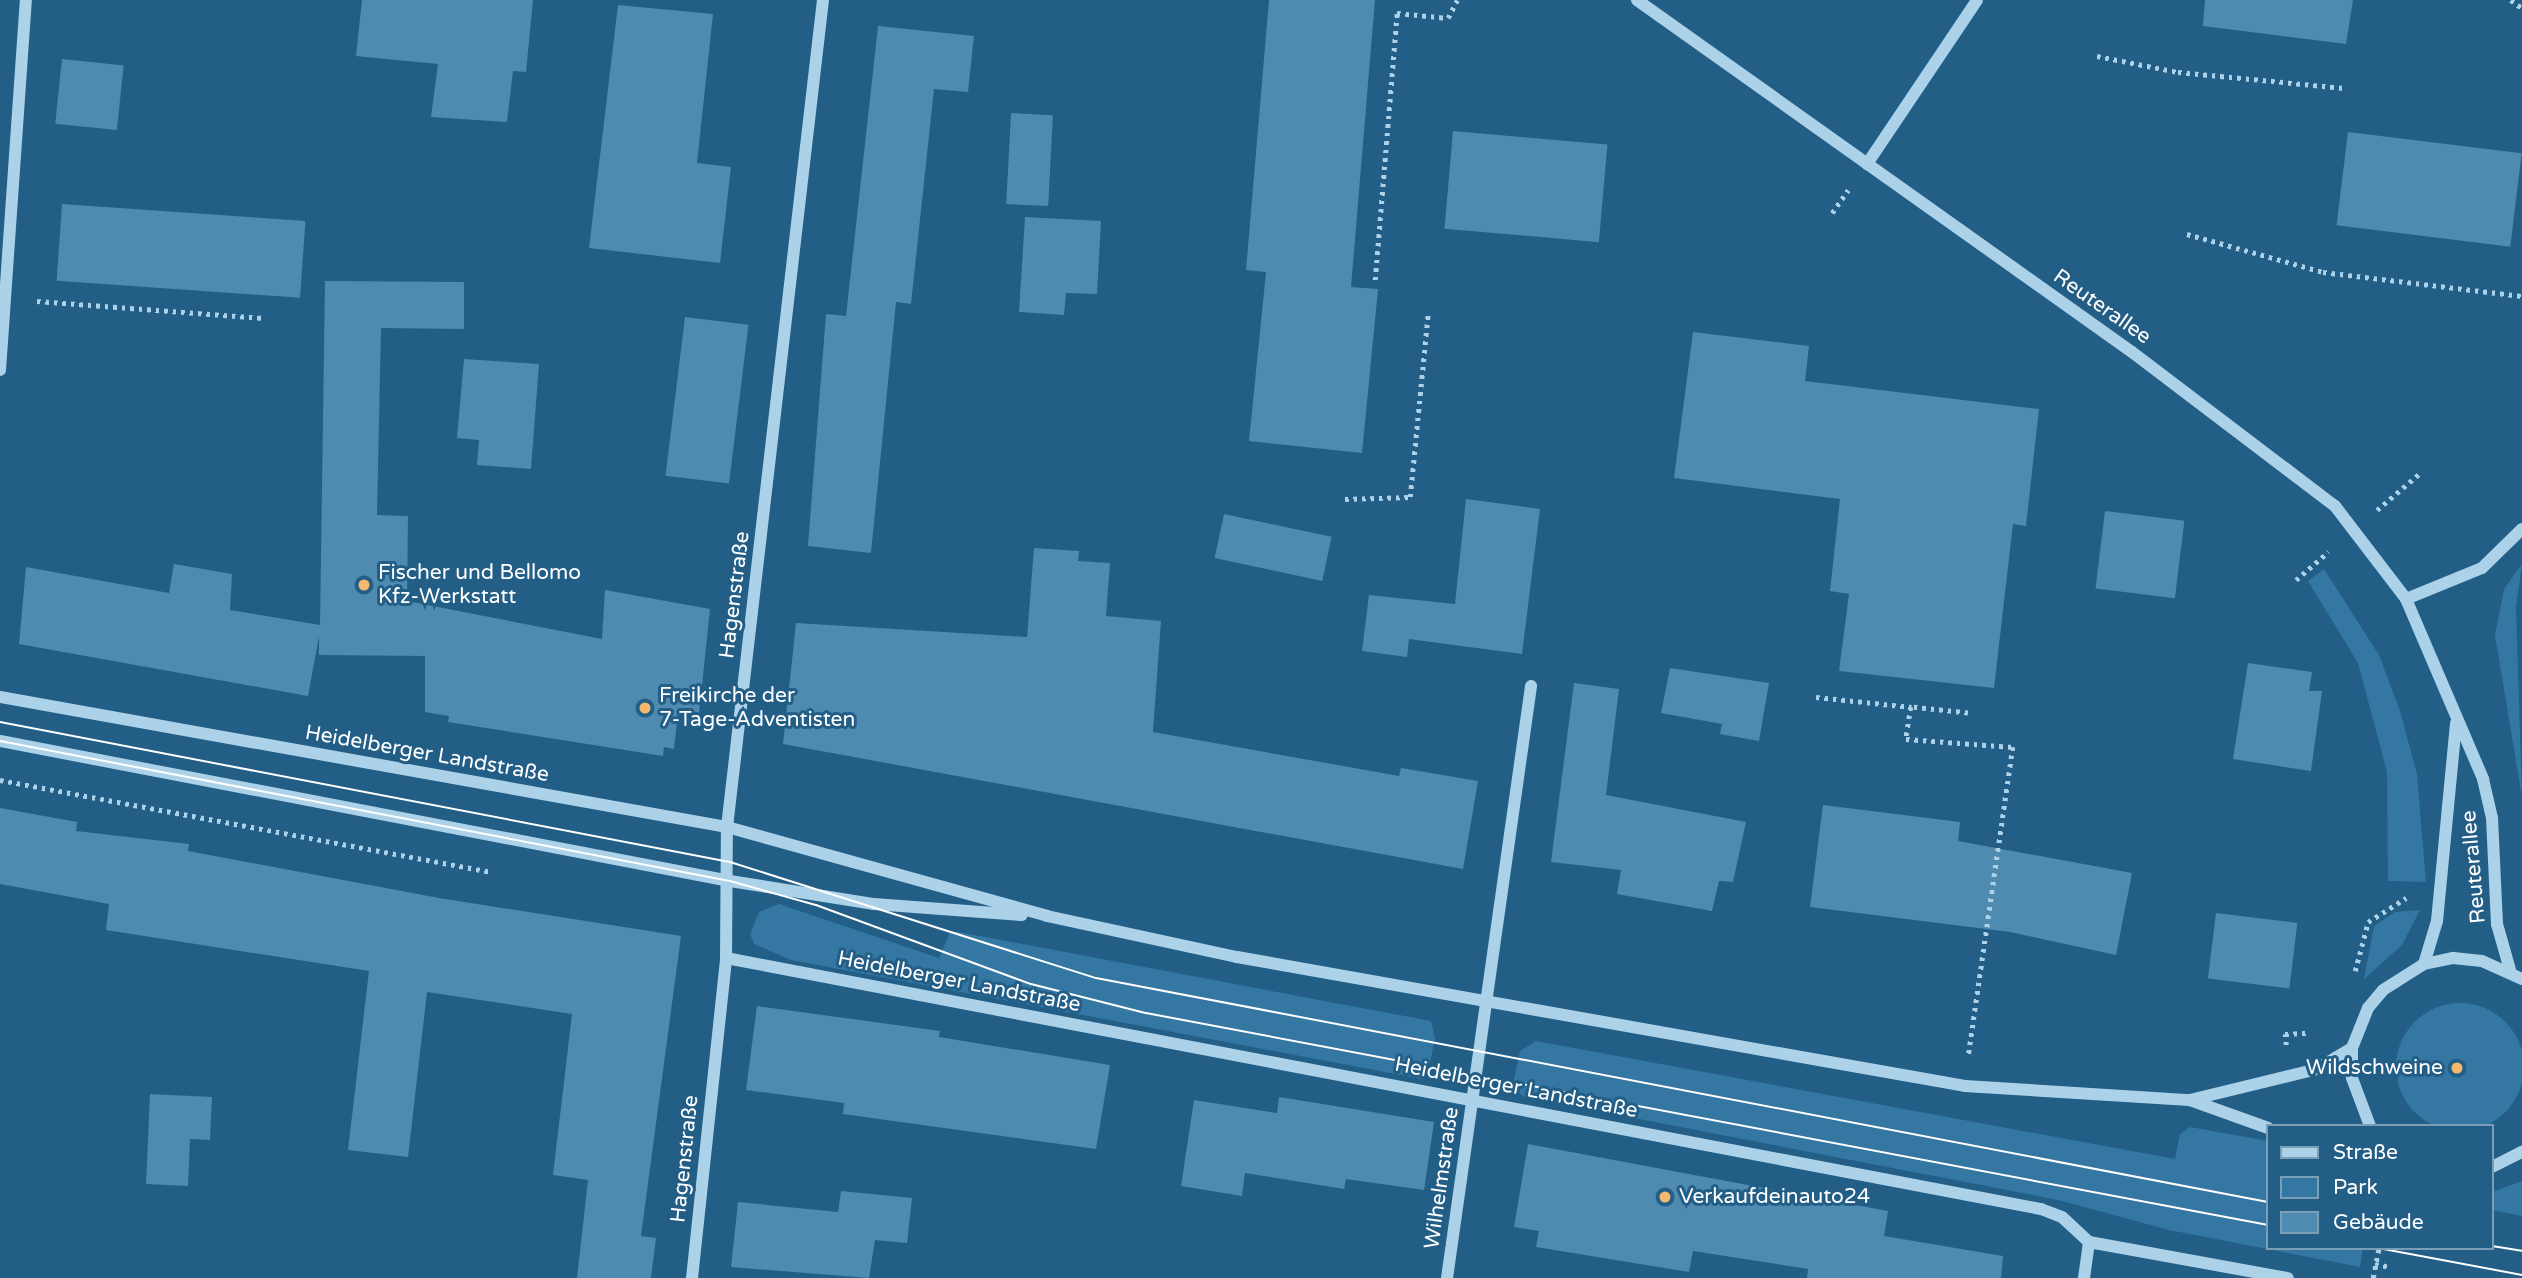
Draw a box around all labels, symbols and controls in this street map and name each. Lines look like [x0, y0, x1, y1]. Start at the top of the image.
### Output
street label: Reuterallee [2048, 264, 2156, 350]
street label: Hagenstraße [715, 530, 755, 660]
place label: Fischer und Bellomo Kfz-Werkstatt [378, 560, 581, 610]
marker: Fischer und Bellomo Kfz-Werkstatt [356, 577, 372, 593]
place label: Freikirche der 7-Tage-Adventisten [659, 683, 855, 733]
marker: Freikirche der 7-Tage-Adventisten [637, 700, 653, 716]
street label: Heidelberger Landstraße [303, 720, 551, 788]
street label: Reuterallee [2457, 809, 2491, 925]
street label: Heidelberger Landstraße [835, 946, 1083, 1018]
street label: Heidelberger Landstraße [1392, 1052, 1640, 1124]
place label: Wildschweine [2306, 1055, 2443, 1081]
marker: Wildschweine [2449, 1060, 2465, 1076]
street label: Hagenstraße [666, 1094, 704, 1224]
street label: Wilhelmstraße [1420, 1105, 1464, 1251]
legend [2266, 1124, 2494, 1250]
text: Straße [2333, 1140, 2398, 1165]
text: Park [2333, 1175, 2378, 1200]
place label: Verkaufdeinauto24 [1679, 1184, 1870, 1210]
marker: Verkaufdeinauto24 [1657, 1189, 1673, 1205]
text: Gebäude [2333, 1210, 2424, 1235]

